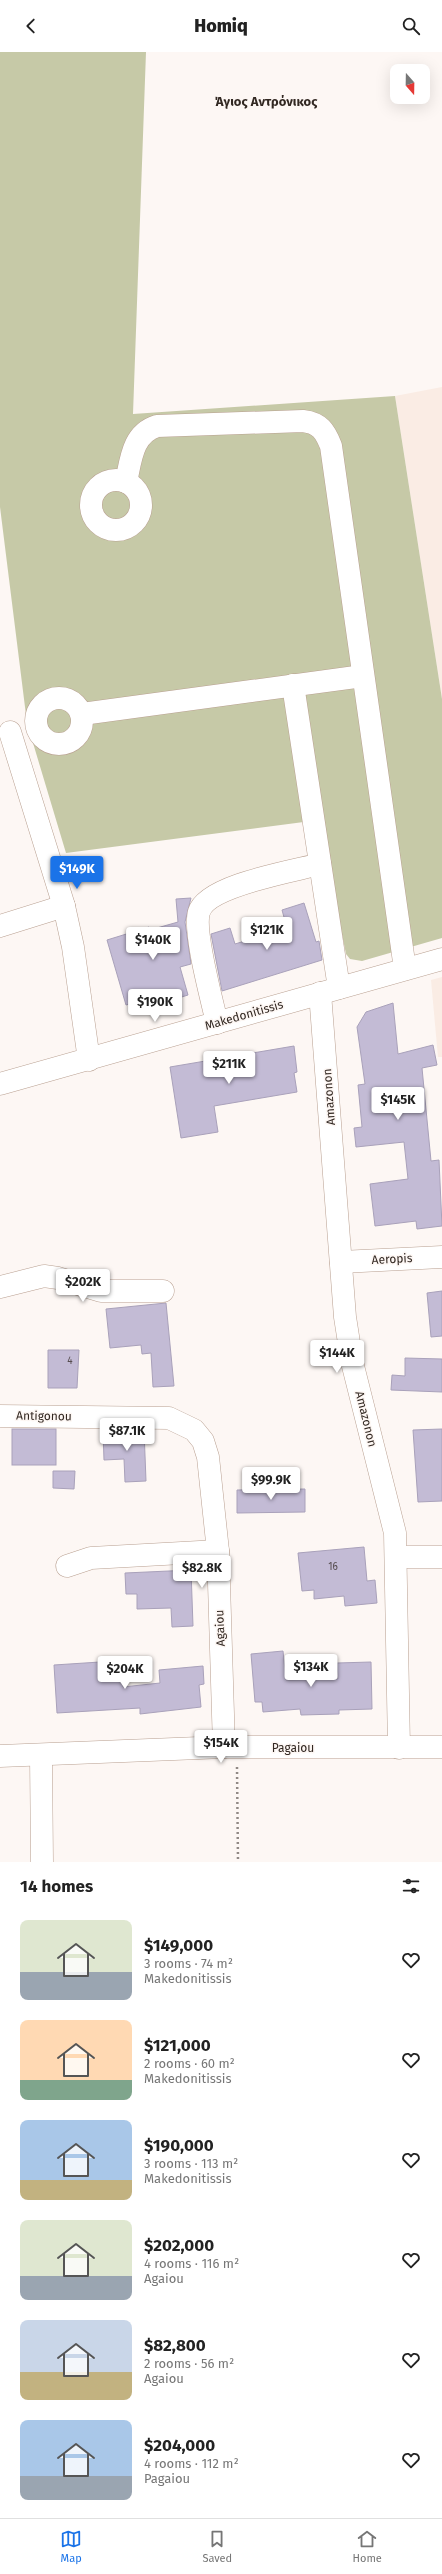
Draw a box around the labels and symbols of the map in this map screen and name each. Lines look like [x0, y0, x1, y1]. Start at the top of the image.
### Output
north arrow [390, 64, 430, 104]
district label: Άγιος Αντρόνικος [215, 94, 318, 109]
pin: $149K [49, 856, 105, 890]
pin: $121K [239, 917, 295, 951]
pin: $140K [125, 927, 181, 961]
pin: $190K [127, 989, 183, 1023]
street label: Makedonitissis [203, 997, 285, 1033]
pin: $211K [201, 1051, 257, 1085]
street label: Amazonon [320, 1068, 338, 1126]
pin: $145K [370, 1087, 426, 1121]
street label: Aeropis [371, 1251, 413, 1267]
pin: $202K [55, 1269, 111, 1303]
pin: $144K [309, 1340, 365, 1374]
house number: 4 [67, 1355, 73, 1367]
street label: Amazonon [352, 1390, 380, 1448]
street label: Antigonou [16, 1409, 72, 1423]
pin: $87.1K [94, 1418, 160, 1452]
pin: $99.9K [238, 1467, 304, 1501]
pin: $82.8K [169, 1555, 235, 1589]
house number: 16 [328, 1561, 338, 1573]
street label: Agaiou [212, 1609, 228, 1647]
pin: $134K [283, 1654, 339, 1688]
pin: $204K [97, 1656, 153, 1690]
pin: $154K [193, 1730, 249, 1764]
street label: Pagaiou [272, 1741, 314, 1755]

